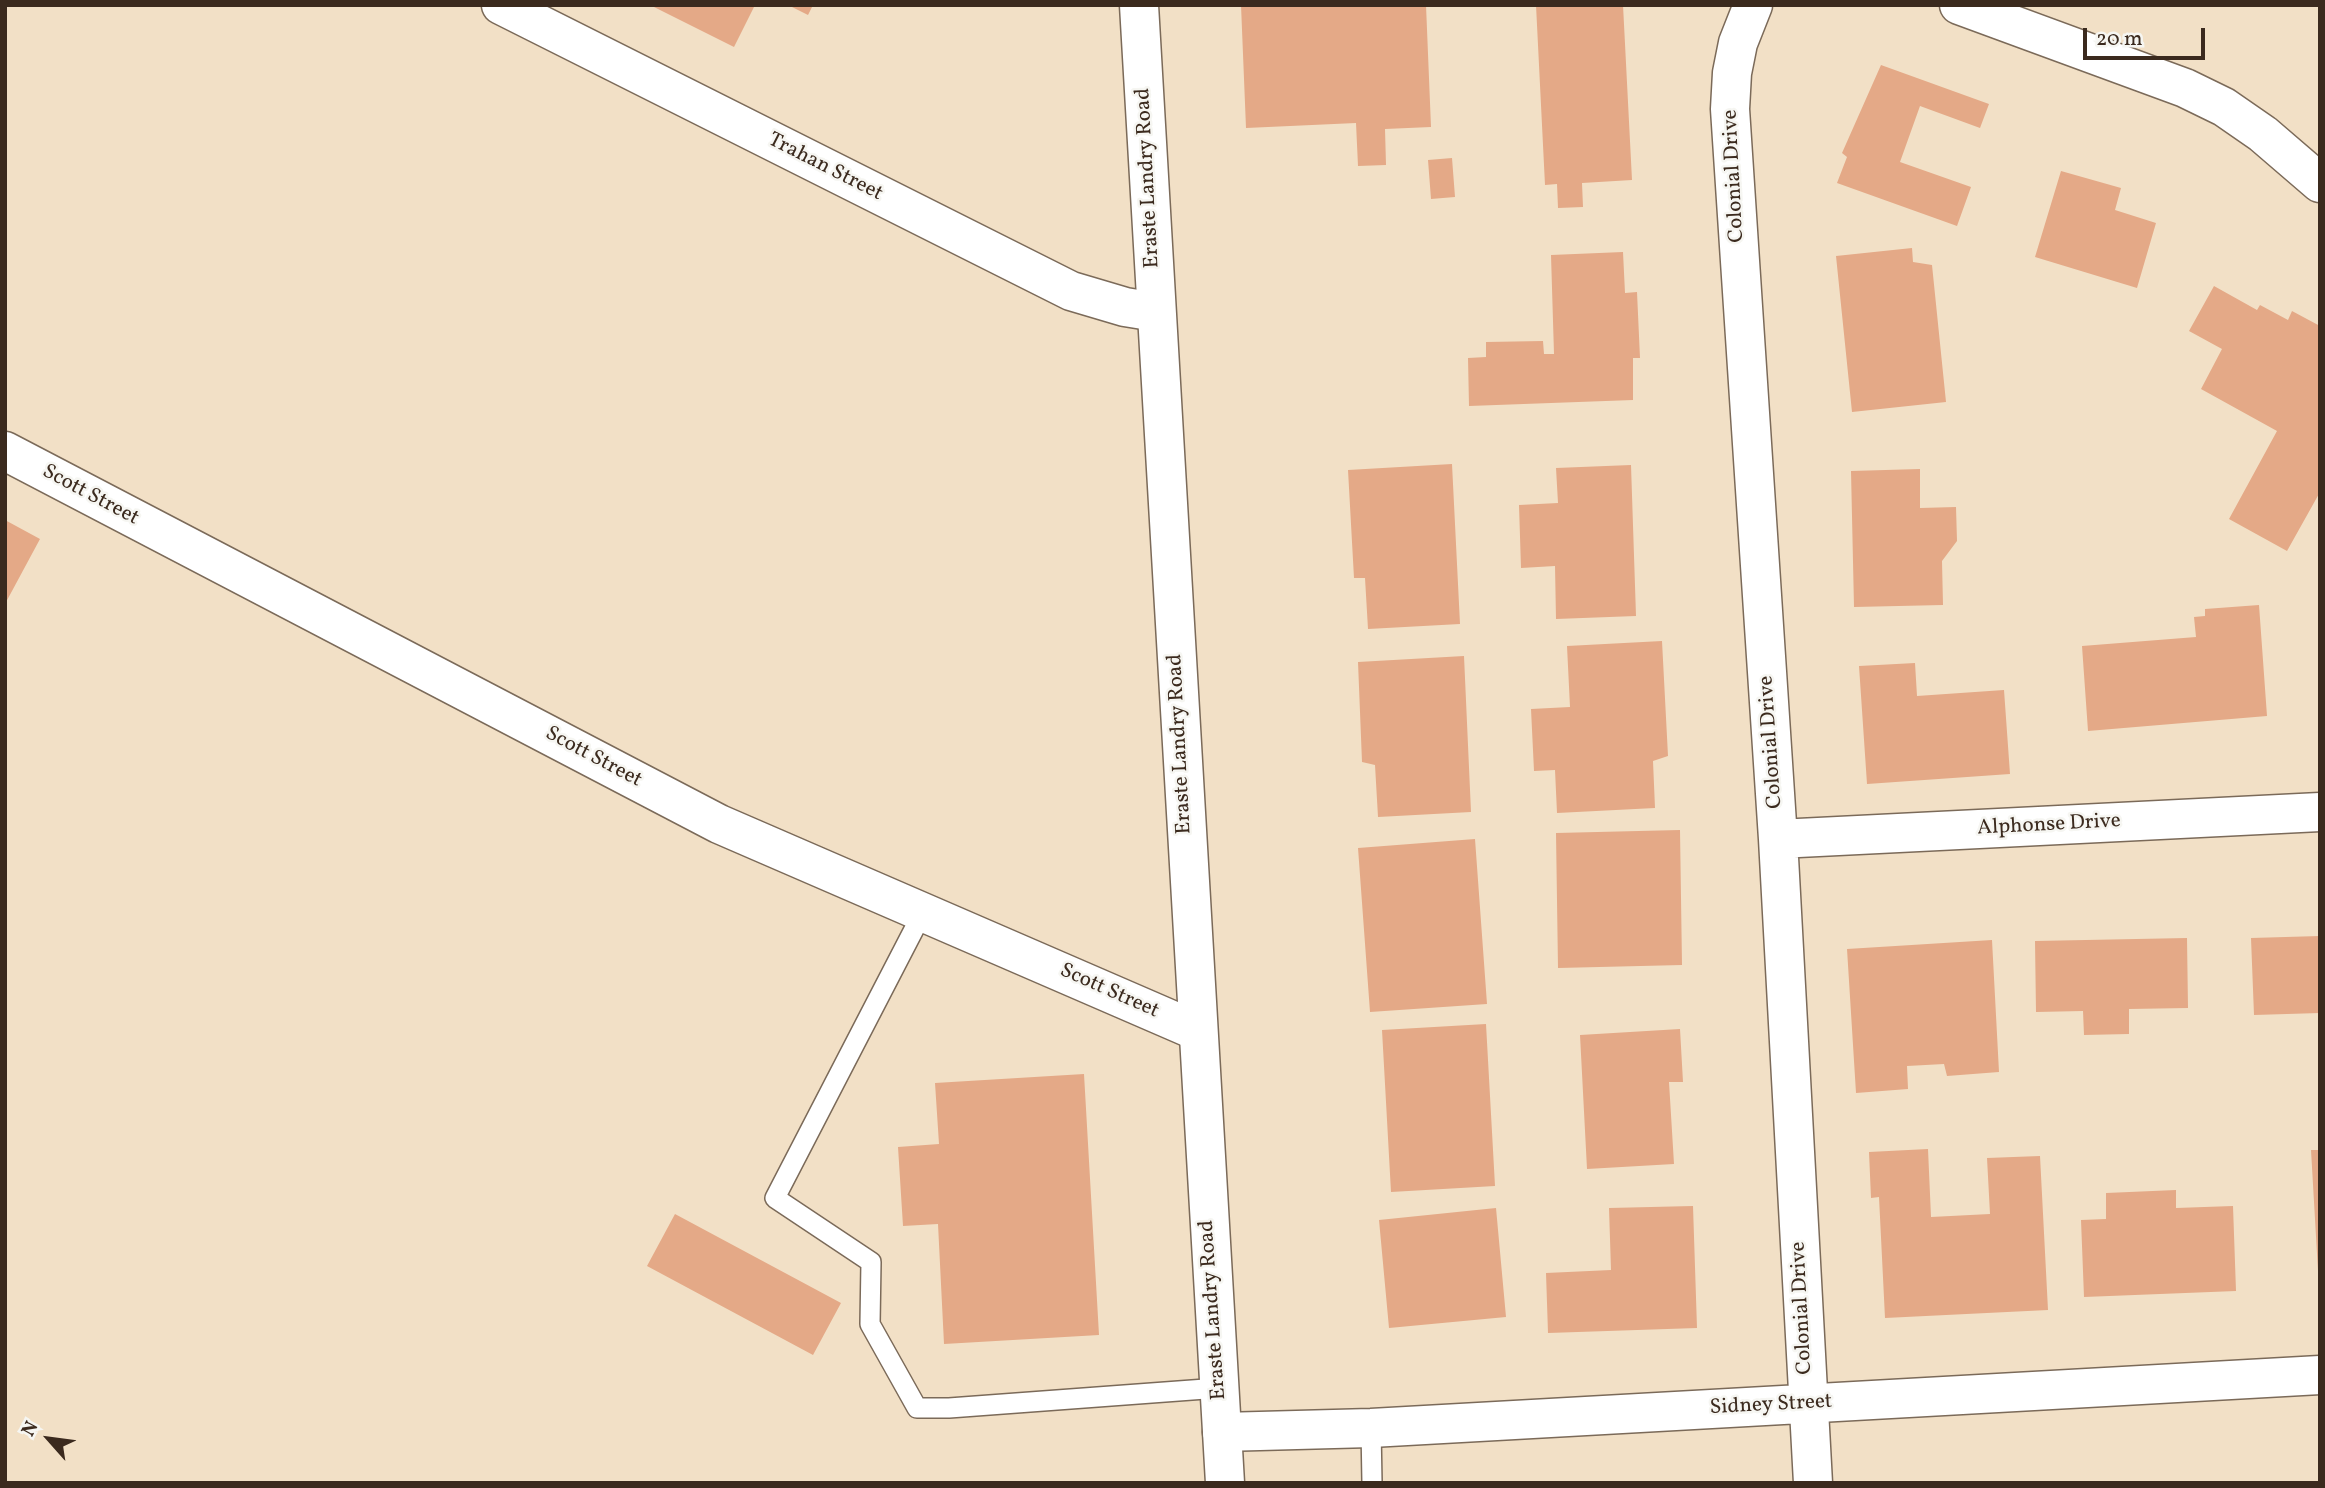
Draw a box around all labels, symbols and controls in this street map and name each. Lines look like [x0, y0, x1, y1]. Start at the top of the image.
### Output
scale bar [2087, 14, 2210, 58]
text: 20 m [2096, 25, 2142, 54]
street label: Eraste Landry Road [1132, 87, 1166, 269]
street label: Colonial Drive [1719, 109, 1751, 243]
street label: Trahan Street [763, 128, 887, 208]
street label: Scott Street [37, 460, 143, 532]
street label: Eraste Landry Road [1164, 653, 1198, 835]
street label: Colonial Drive [1755, 675, 1789, 809]
street label: Scott Street [540, 722, 646, 794]
street label: Alphonse Drive [1977, 810, 2121, 842]
street label: Scott Street [1055, 959, 1163, 1025]
street label: Eraste Landry Road [1195, 1219, 1233, 1401]
street label: Colonial Drive [1787, 1241, 1819, 1375]
street label: Sidney Street [1709, 1390, 1833, 1422]
north arrow [14, 1404, 84, 1474]
text: N [16, 1417, 45, 1441]

